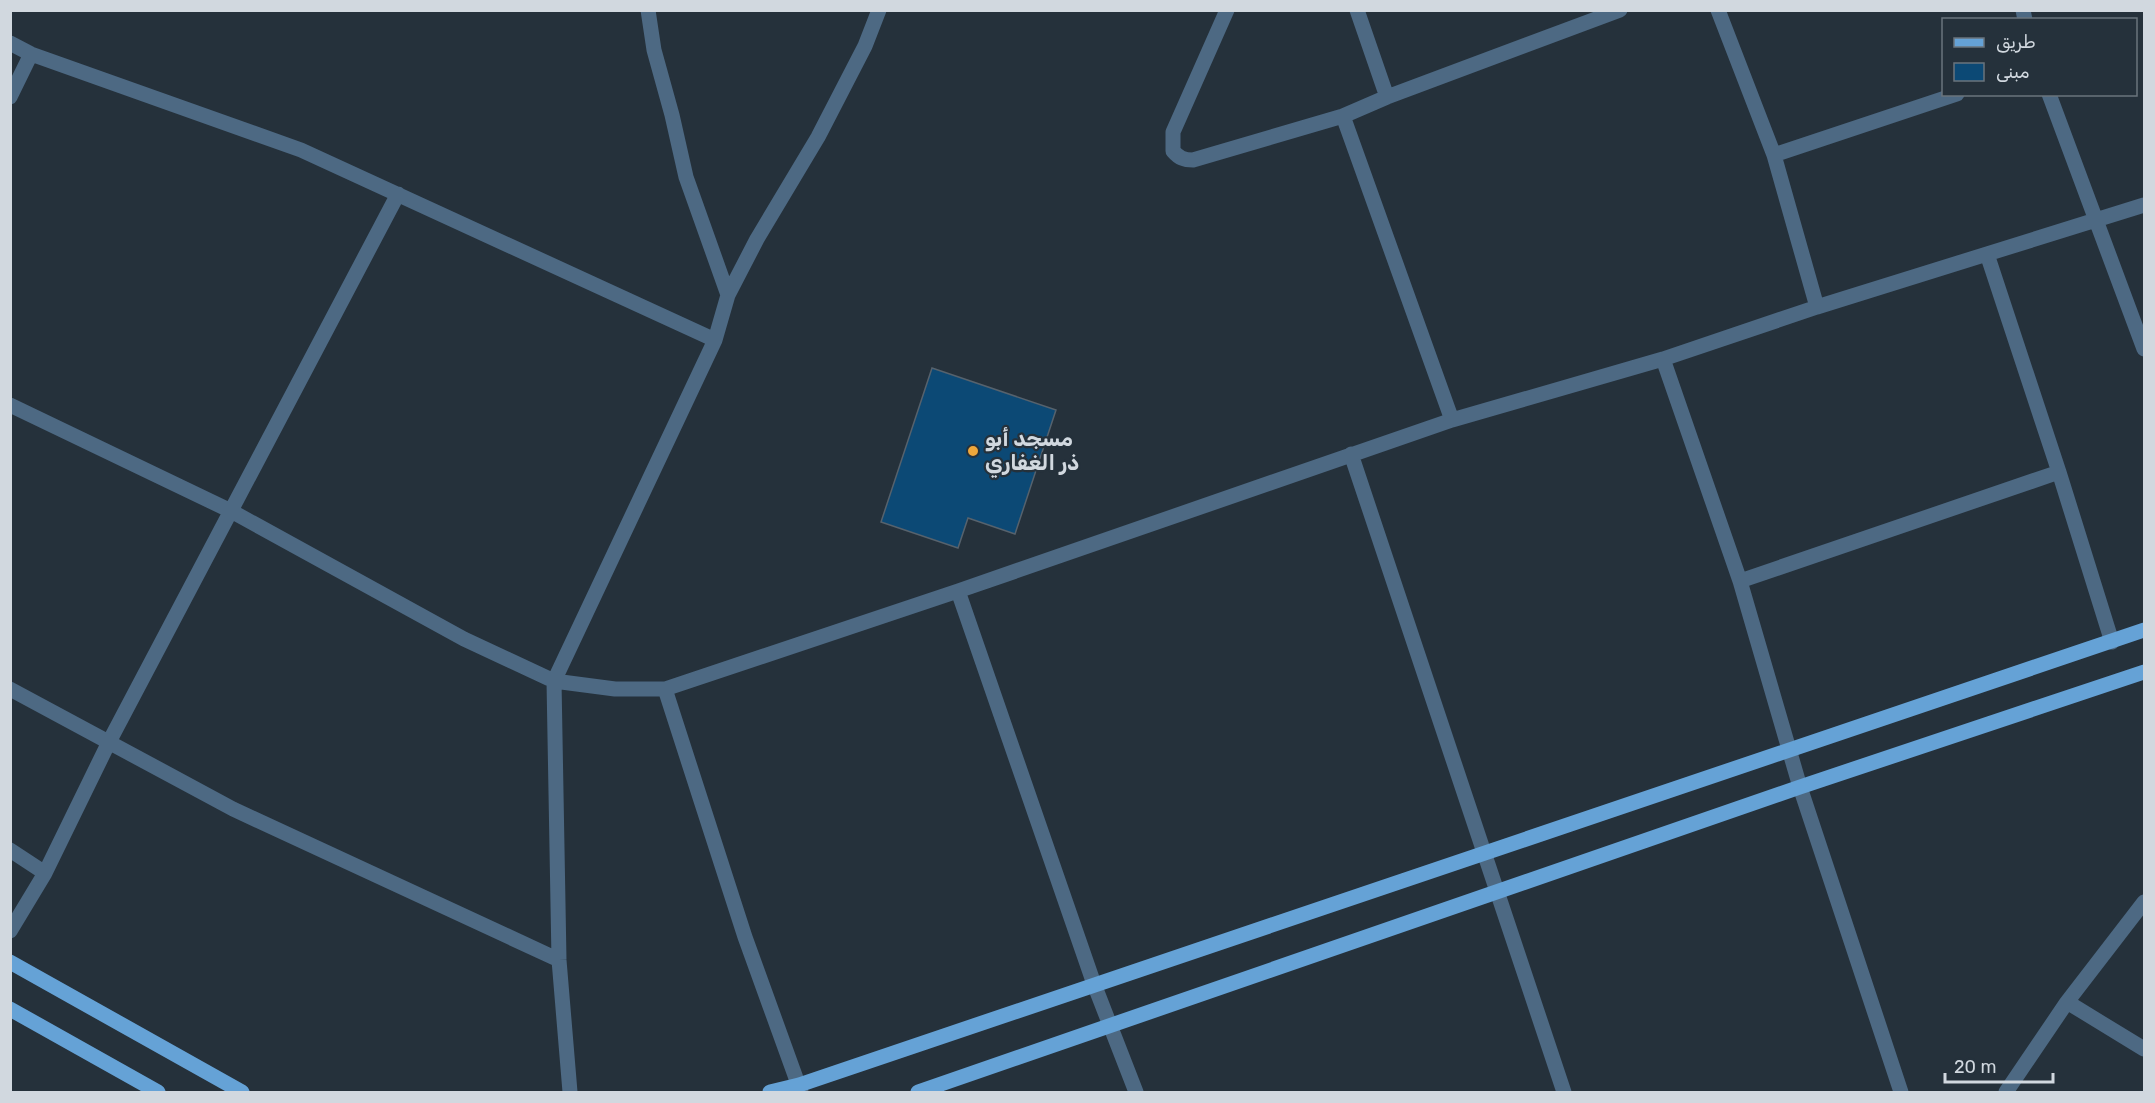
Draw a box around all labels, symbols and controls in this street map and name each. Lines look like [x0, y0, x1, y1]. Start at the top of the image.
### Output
legend [1942, 18, 2137, 96]
text: طريق [1996, 31, 2036, 53]
text: مبنى [1996, 61, 2030, 83]
place label: مسجد أبو ذر الغفاري [985, 426, 1079, 478]
marker: مسجد أبو ذر الغفاري [966, 444, 980, 458]
scale bar [1945, 1046, 2053, 1084]
text: 20 m [1954, 1056, 1996, 1078]

